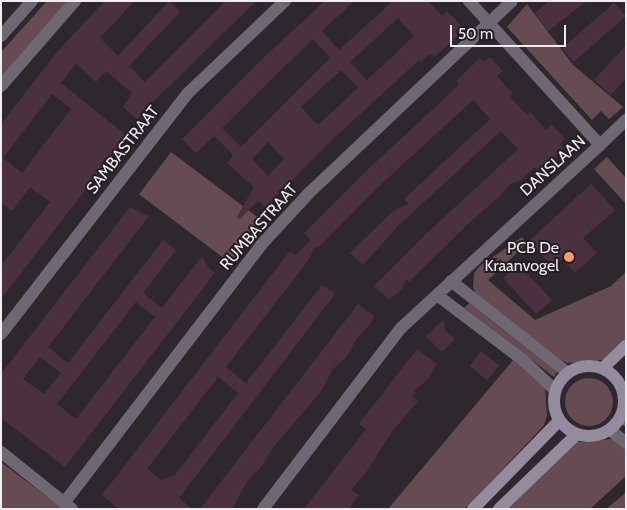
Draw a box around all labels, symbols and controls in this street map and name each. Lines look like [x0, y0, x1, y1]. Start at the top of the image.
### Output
scale bar [452, 15, 568, 47]
text: 50 m [458, 25, 493, 43]
street label: SAMBASTRAAT [83, 102, 163, 198]
street label: DANSLAAN [517, 132, 589, 200]
street label: RUMBASTRAAT [216, 180, 302, 274]
place label: PCB De Kraanvogel [484, 238, 559, 276]
marker: PCB De Kraanvogel [563, 251, 575, 263]

